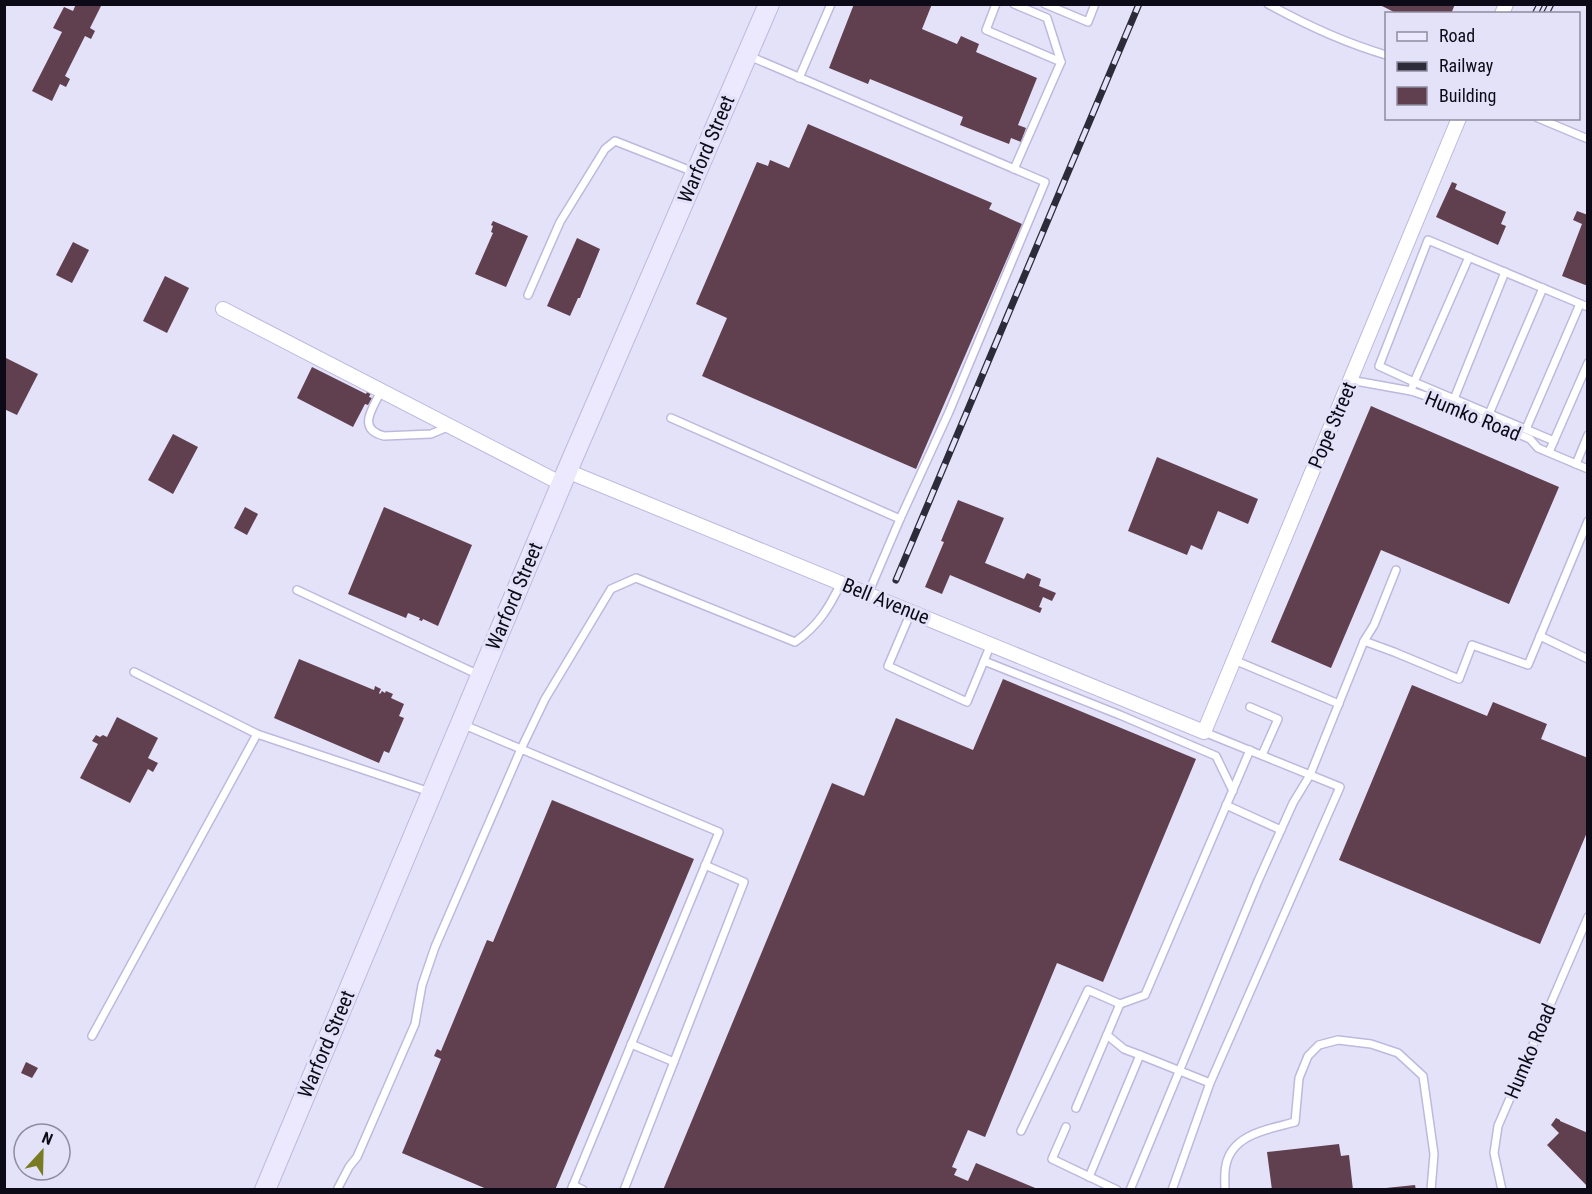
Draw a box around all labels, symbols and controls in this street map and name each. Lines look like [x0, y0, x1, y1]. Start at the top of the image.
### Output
legend [1385, 12, 1580, 120]
text: Road [1439, 25, 1475, 46]
text: Railway [1439, 55, 1494, 76]
text: Building [1439, 85, 1496, 106]
street label: Warford Street [673, 92, 739, 206]
street label: Pope Street [1303, 378, 1361, 472]
street label: Humko Road [1422, 386, 1524, 446]
street label: Warford Street [481, 539, 547, 653]
street label: Bell Avenue [839, 573, 933, 629]
street label: Warford Street [293, 987, 359, 1101]
street label: Humko Road [1499, 1000, 1561, 1102]
north arrow [12, 1122, 72, 1182]
text: N [39, 1128, 56, 1149]

